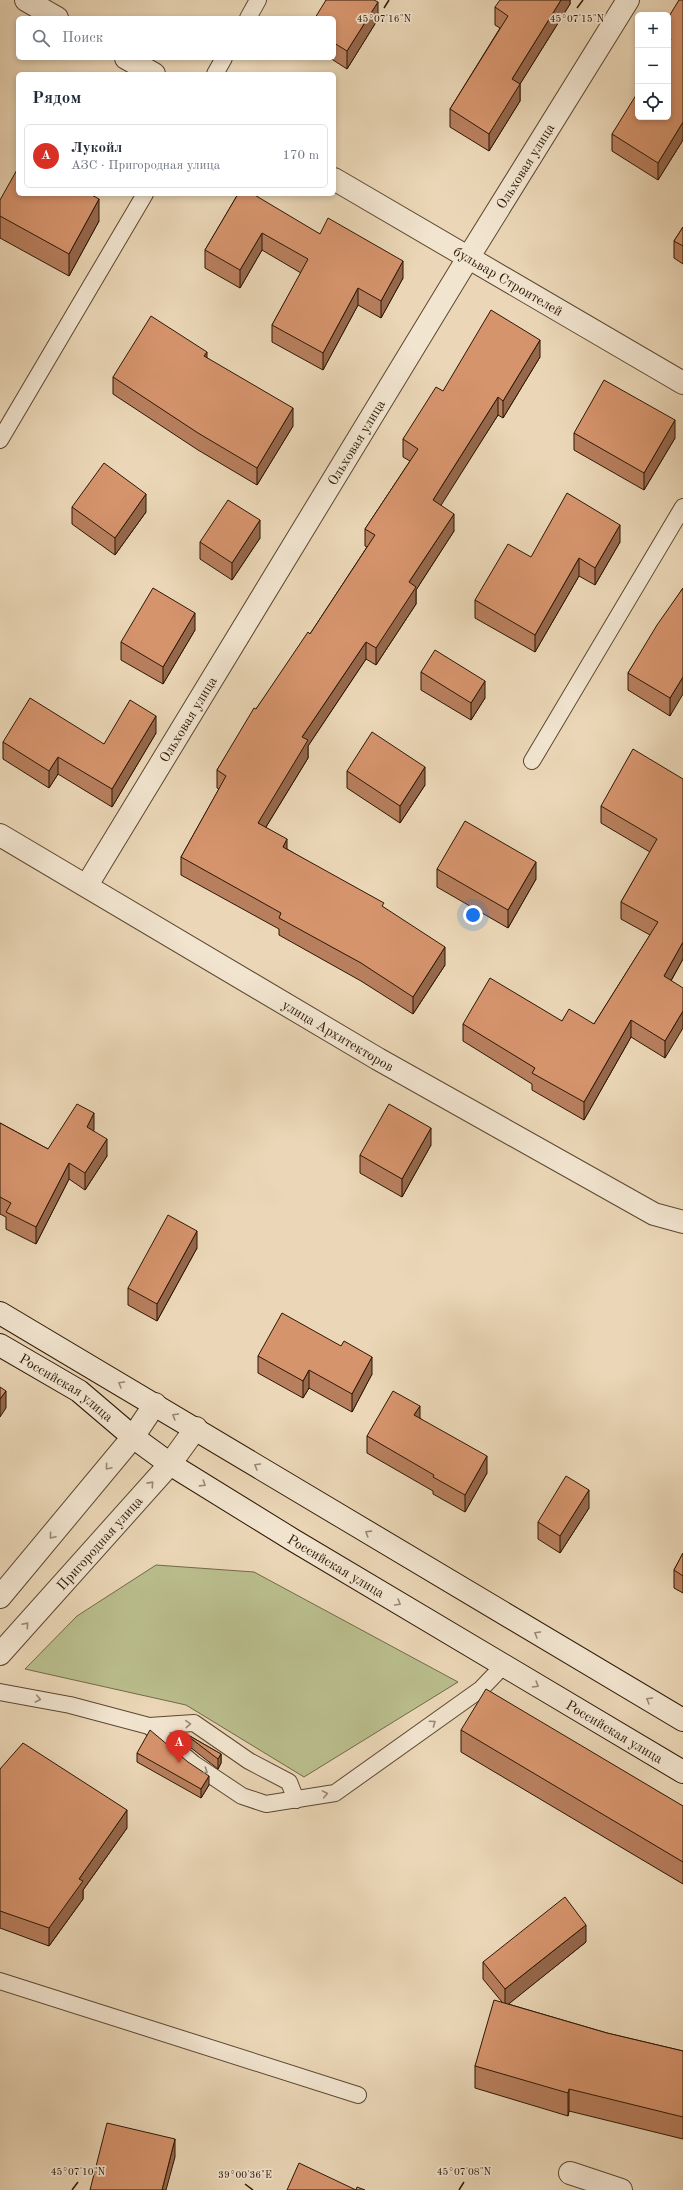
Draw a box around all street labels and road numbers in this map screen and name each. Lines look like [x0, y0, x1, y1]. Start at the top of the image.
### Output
street label: Ольховая улица [494, 121, 558, 212]
street label: бульвар Строителей [451, 244, 565, 319]
street label: Ольховая улица [326, 397, 388, 488]
street label: Ольховая улица [157, 674, 220, 765]
street label: улица Архитекторов [279, 998, 396, 1074]
street label: Российская улица [17, 1352, 115, 1425]
street label: Пригородная улица [55, 1494, 146, 1593]
street label: Российская улица [285, 1532, 387, 1601]
street label: Российская улица [563, 1698, 665, 1766]

